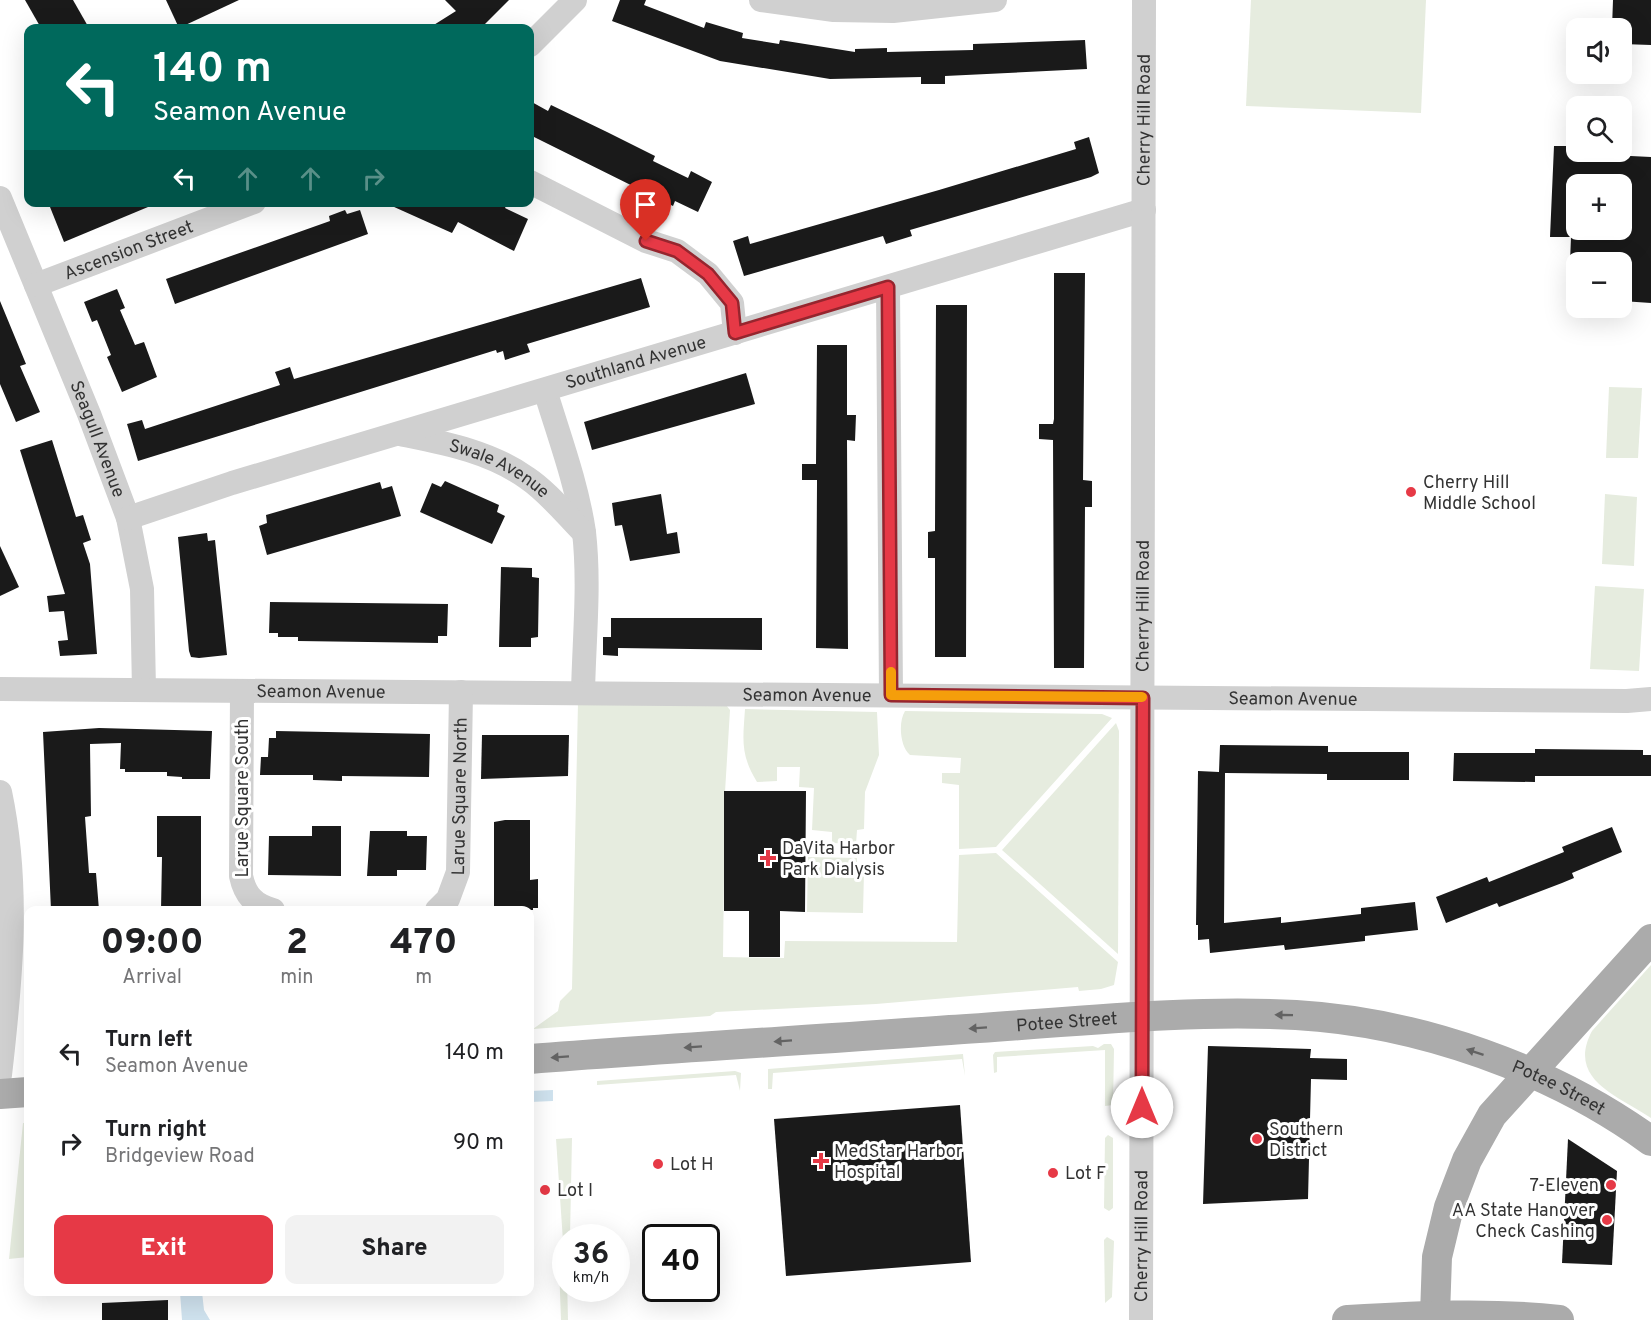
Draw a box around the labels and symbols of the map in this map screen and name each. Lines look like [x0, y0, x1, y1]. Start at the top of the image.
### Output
street label: Cherry Hill Road [1134, 54, 1157, 186]
pin [620, 179, 671, 241]
street label: Ascension Street [61, 216, 197, 286]
street label: Southland Avenue [563, 332, 709, 396]
street label: Seagull Avenue [64, 378, 129, 501]
street label: Swale Avenue [446, 435, 554, 504]
place label: Cherry Hill Middle School [1423, 472, 1536, 516]
marker: Cherry Hill Middle School [1404, 485, 1418, 499]
street label: Cherry Hill Road [1132, 540, 1156, 672]
street label: Seamon Avenue [256, 681, 386, 705]
street label: Seamon Avenue [742, 684, 872, 708]
street label: Seamon Avenue [1228, 688, 1358, 712]
street label: Larue Square North [448, 717, 474, 876]
street label: Larue Square South [232, 719, 255, 877]
place label: DaVita Harbor Park Dialysis [782, 838, 895, 882]
marker: DaVita Harbor Park Dialysis [759, 849, 777, 867]
street label: Potee Street [1015, 1008, 1118, 1038]
one-way arrow [1274, 1010, 1293, 1019]
one-way arrow [968, 1024, 987, 1033]
one-way arrow [774, 1037, 793, 1046]
one-way arrow [683, 1043, 702, 1052]
one-way arrow [1466, 1047, 1484, 1056]
one-way arrow [550, 1052, 569, 1061]
street label: Potee Street [1508, 1056, 1609, 1121]
position arrow [1110, 1075, 1174, 1139]
place label: Southern District [1269, 1119, 1343, 1163]
marker: Southern District [1250, 1132, 1264, 1146]
place label: MedStar Harbor Hospital [834, 1141, 963, 1185]
marker: MedStar Harbor Hospital [812, 1152, 830, 1170]
place label: Lot H [670, 1154, 714, 1177]
marker: Lot H [651, 1157, 665, 1171]
place label: Lot F [1065, 1163, 1106, 1186]
marker: Lot F [1046, 1166, 1060, 1180]
street label: Cherry Hill Road [1131, 1170, 1154, 1302]
place label: 7-Eleven [1530, 1175, 1599, 1198]
marker: 7-Eleven [1604, 1178, 1618, 1192]
place label: Lot I [557, 1180, 593, 1203]
marker: Lot I [538, 1183, 552, 1197]
place label: AA State Hanover Check Cashing [1452, 1200, 1595, 1244]
marker: AA State Hanover Check Cashing [1600, 1213, 1614, 1227]
speed limit sign: 40 [642, 1224, 720, 1302]

